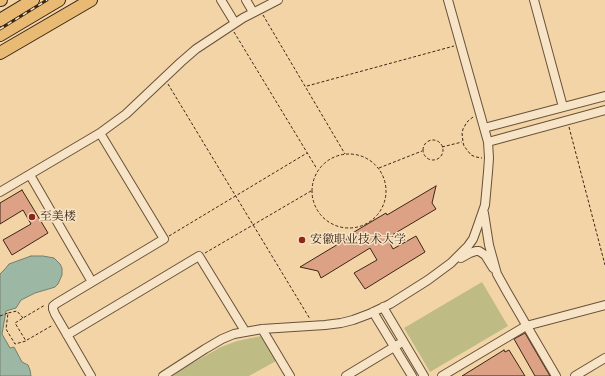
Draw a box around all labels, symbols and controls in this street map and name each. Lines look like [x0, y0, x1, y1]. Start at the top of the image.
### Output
place label: 至美楼 [40, 210, 76, 224]
marker: 至美楼 [27, 212, 37, 222]
place label: 安徽职业技术大学 [310, 233, 406, 247]
marker: 安徽职业技术大学 [297, 235, 307, 245]

